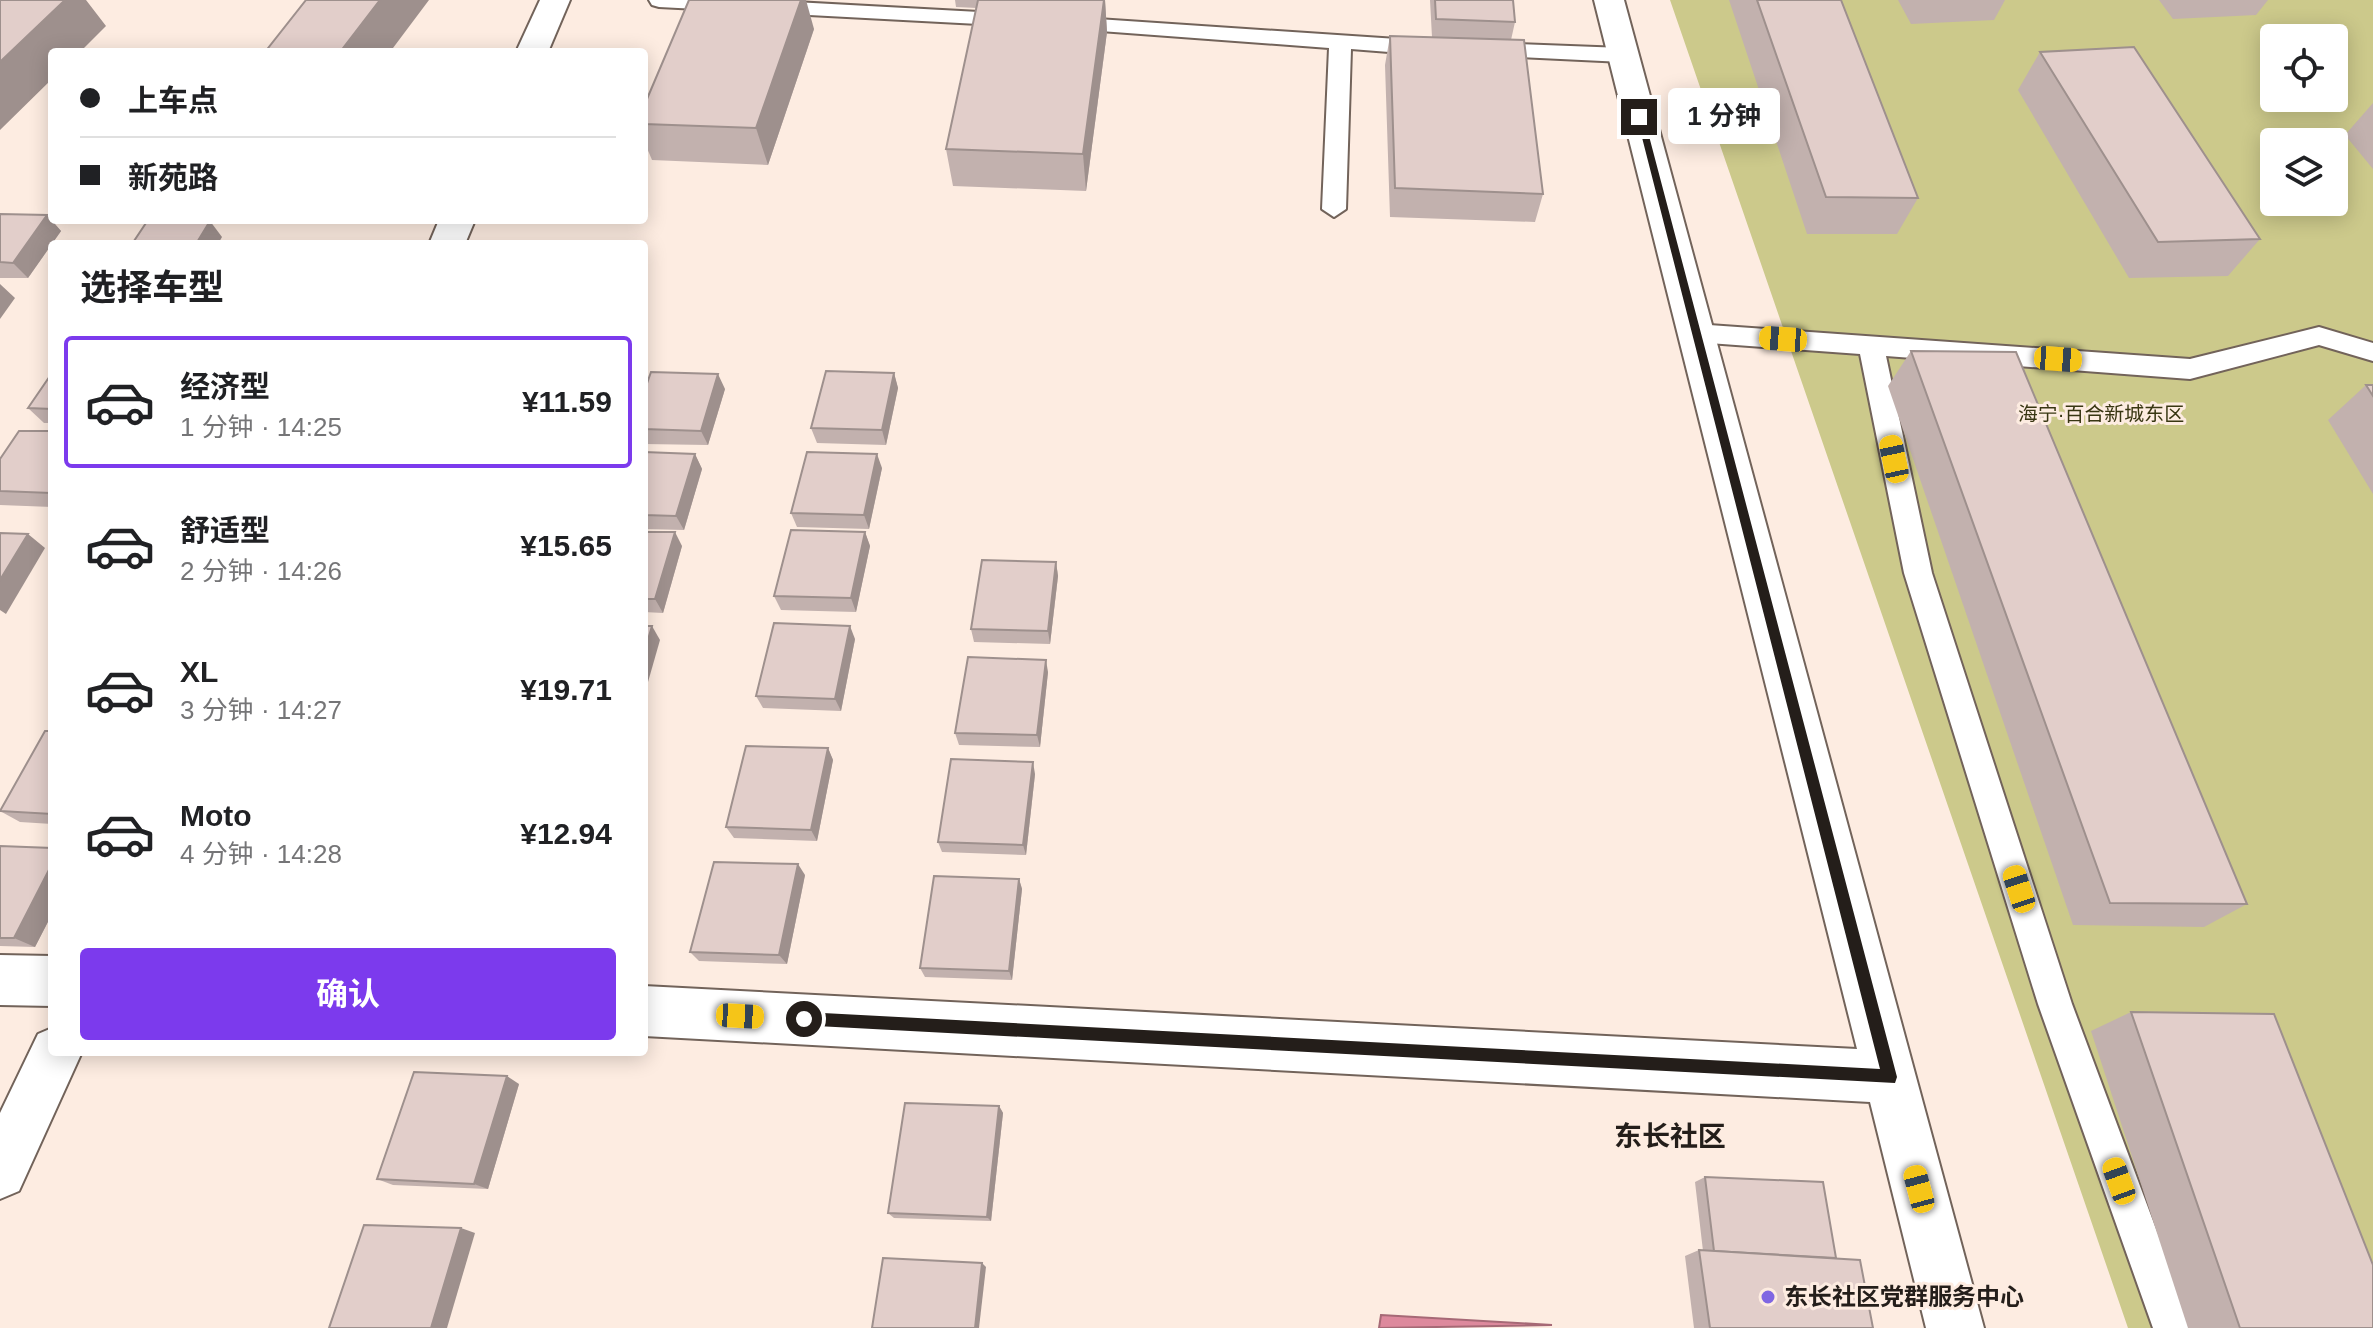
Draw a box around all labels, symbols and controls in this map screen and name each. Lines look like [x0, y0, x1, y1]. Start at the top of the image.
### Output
map controls [2260, 24, 2348, 216]
button: locate [2260, 24, 2348, 112]
text: 上车点 [128, 84, 218, 117]
callout: 1 分钟 [1667, 89, 1779, 145]
route end [1621, 99, 1657, 135]
text: 1 分钟 [1687, 101, 1761, 131]
button: layers [2260, 128, 2348, 216]
text: 新苑路 [128, 161, 218, 194]
text: 选择车型 [80, 267, 224, 308]
car [1758, 325, 1808, 353]
car [2033, 345, 2083, 373]
icon: car [84, 366, 156, 438]
text: 经济型 [180, 370, 270, 403]
text: ¥11.59 [522, 385, 612, 418]
park label: 海宁·百合新城东区 [2018, 403, 2184, 425]
text: 1 分钟 · 14:25 [180, 412, 342, 442]
car [1877, 433, 1911, 485]
icon: car [84, 510, 156, 582]
text: 舒适型 [180, 514, 270, 547]
text: ¥15.65 [520, 529, 612, 562]
text: 2 分钟 · 14:26 [180, 556, 342, 586]
icon: car [84, 654, 156, 726]
text: XL [180, 655, 218, 688]
text: ¥19.71 [520, 673, 612, 706]
text: 3 分钟 · 14:27 [180, 695, 342, 725]
icon: car [84, 798, 156, 870]
text: Moto [180, 799, 252, 832]
text: ¥12.94 [520, 817, 612, 850]
text: 4 分钟 · 14:28 [180, 839, 342, 869]
car [2000, 862, 2038, 916]
button: 确认 [80, 948, 616, 1040]
route start [786, 1001, 822, 1037]
car [715, 1003, 765, 1029]
district label: 东长社区 [1614, 1121, 1726, 1152]
car [2100, 1154, 2138, 1208]
car [1901, 1163, 1937, 1215]
place label: 东长社区党群服务中心 [1784, 1283, 2024, 1310]
marker: 东长社区党群服务中心 [1759, 1288, 1777, 1306]

